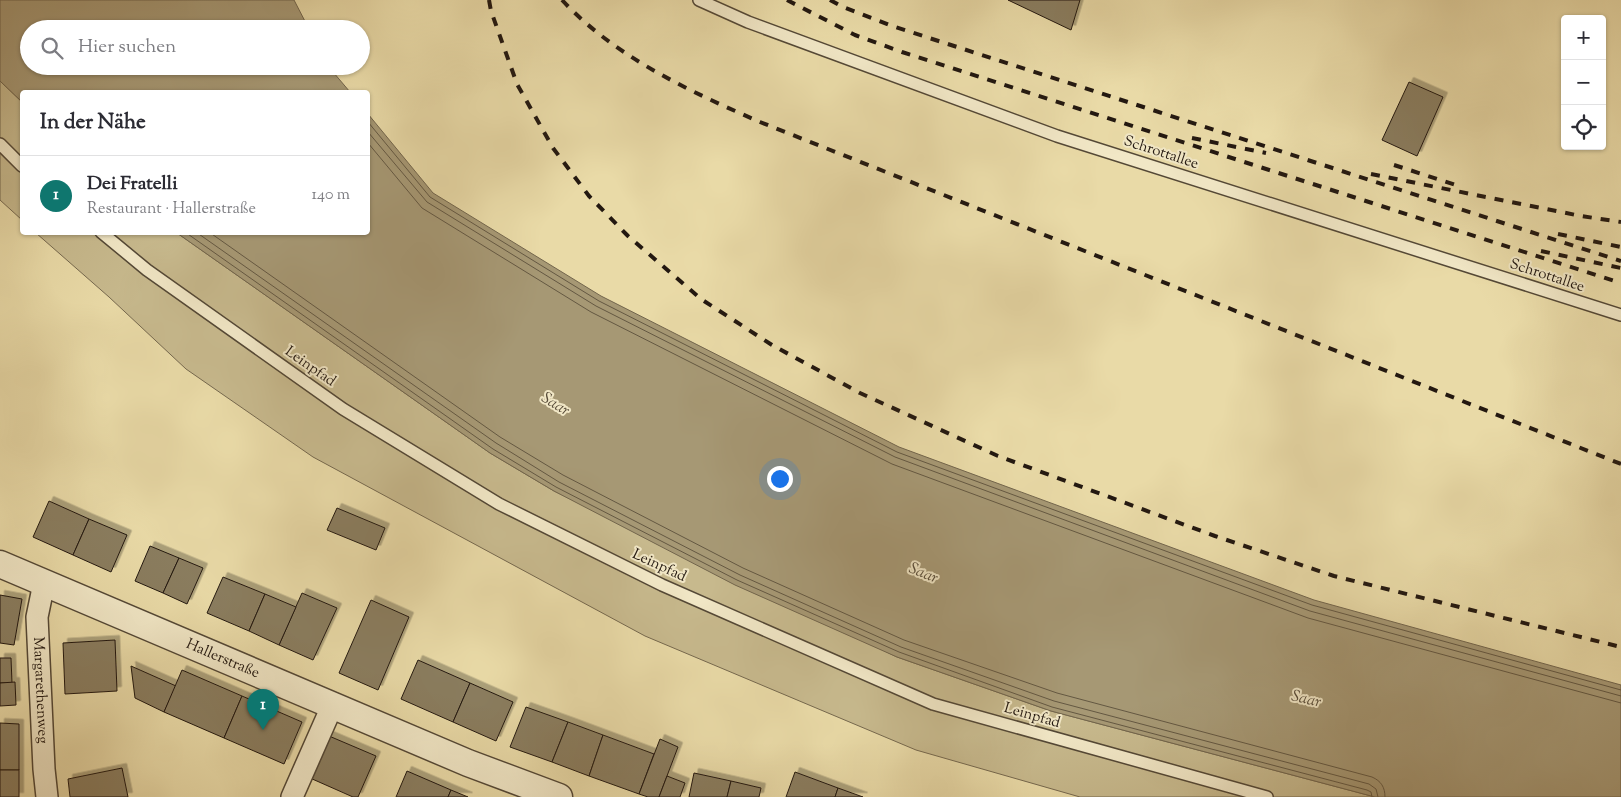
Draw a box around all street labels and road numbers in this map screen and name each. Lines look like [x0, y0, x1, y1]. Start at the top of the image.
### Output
street label: Schrottallee [1121, 131, 1201, 175]
street label: Schrottallee [1507, 254, 1587, 298]
street label: Leinpfad [280, 342, 340, 392]
street label: Leinpfad [628, 544, 690, 588]
street label: Hallerstraße [183, 634, 263, 684]
street label: Margarethenweg [27, 636, 53, 744]
street label: Leinpfad [1001, 698, 1063, 734]

